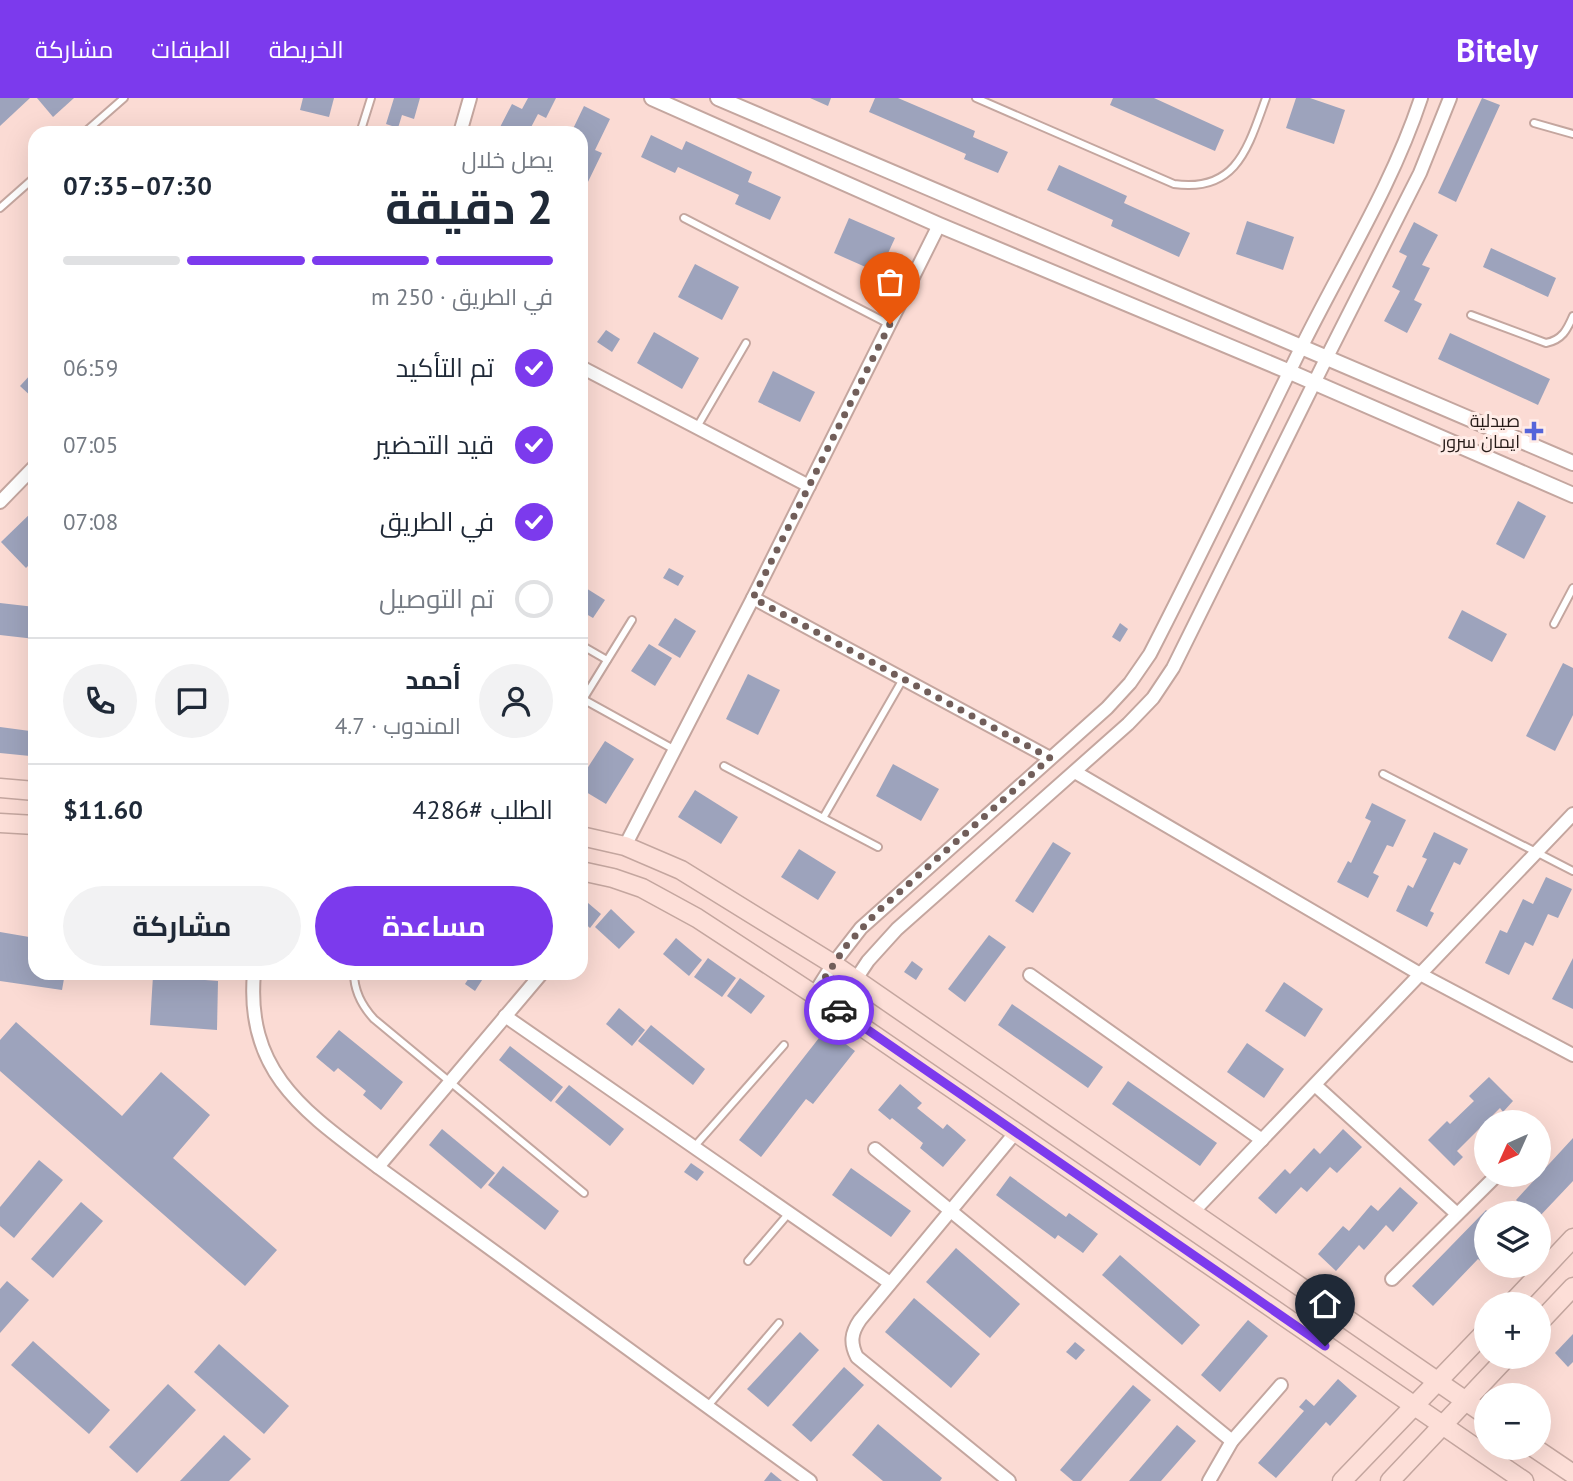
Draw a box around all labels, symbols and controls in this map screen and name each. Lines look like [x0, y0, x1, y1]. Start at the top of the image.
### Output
text: Bitely [1456, 28, 1538, 71]
text: مشاركة [35, 34, 113, 65]
text: الطبقات [151, 34, 231, 65]
text: الخريطة [269, 34, 344, 65]
text: يصل خلال [462, 145, 553, 174]
text: 07:30–07:35 [63, 169, 212, 202]
text: 2 دقيقة [385, 177, 553, 237]
pin [860, 252, 920, 324]
icon: bag [871, 263, 909, 301]
text: في الطريق · 250 m [371, 282, 553, 311]
icon: check [515, 349, 553, 387]
text: تم التأكيد [396, 351, 494, 384]
text: 06:59 [63, 353, 118, 382]
place label: صيدلية ايمان سرور [1441, 409, 1520, 453]
marker: صيدلية ايمان سرور [1526, 423, 1542, 439]
icon: check [515, 426, 553, 464]
text: قيد التحضير [375, 428, 494, 461]
text: 07:05 [63, 430, 118, 459]
icon: check [515, 503, 553, 541]
text: في الطريق [380, 505, 494, 538]
text: 07:08 [63, 507, 118, 536]
text: تم التوصيل [379, 582, 494, 615]
text: أحمد [405, 663, 461, 696]
button: phone [63, 664, 137, 738]
button: chat [155, 664, 229, 738]
button: person [479, 664, 553, 738]
text: المندوب · 4.7 [335, 711, 461, 740]
text: $11.60 [63, 793, 143, 826]
text: الطلب #4286 [412, 793, 553, 826]
button: مشاركة [63, 886, 301, 966]
button: مساعدة [315, 886, 553, 966]
courier [804, 975, 874, 1045]
icon: car [820, 991, 858, 1029]
north arrow [1474, 1110, 1550, 1186]
map controls [1474, 1110, 1551, 1460]
button: layers [1474, 1201, 1551, 1278]
pin [1295, 1274, 1355, 1346]
icon: home [1306, 1285, 1344, 1323]
button: + [1474, 1292, 1551, 1369]
button: − [1474, 1383, 1551, 1460]

